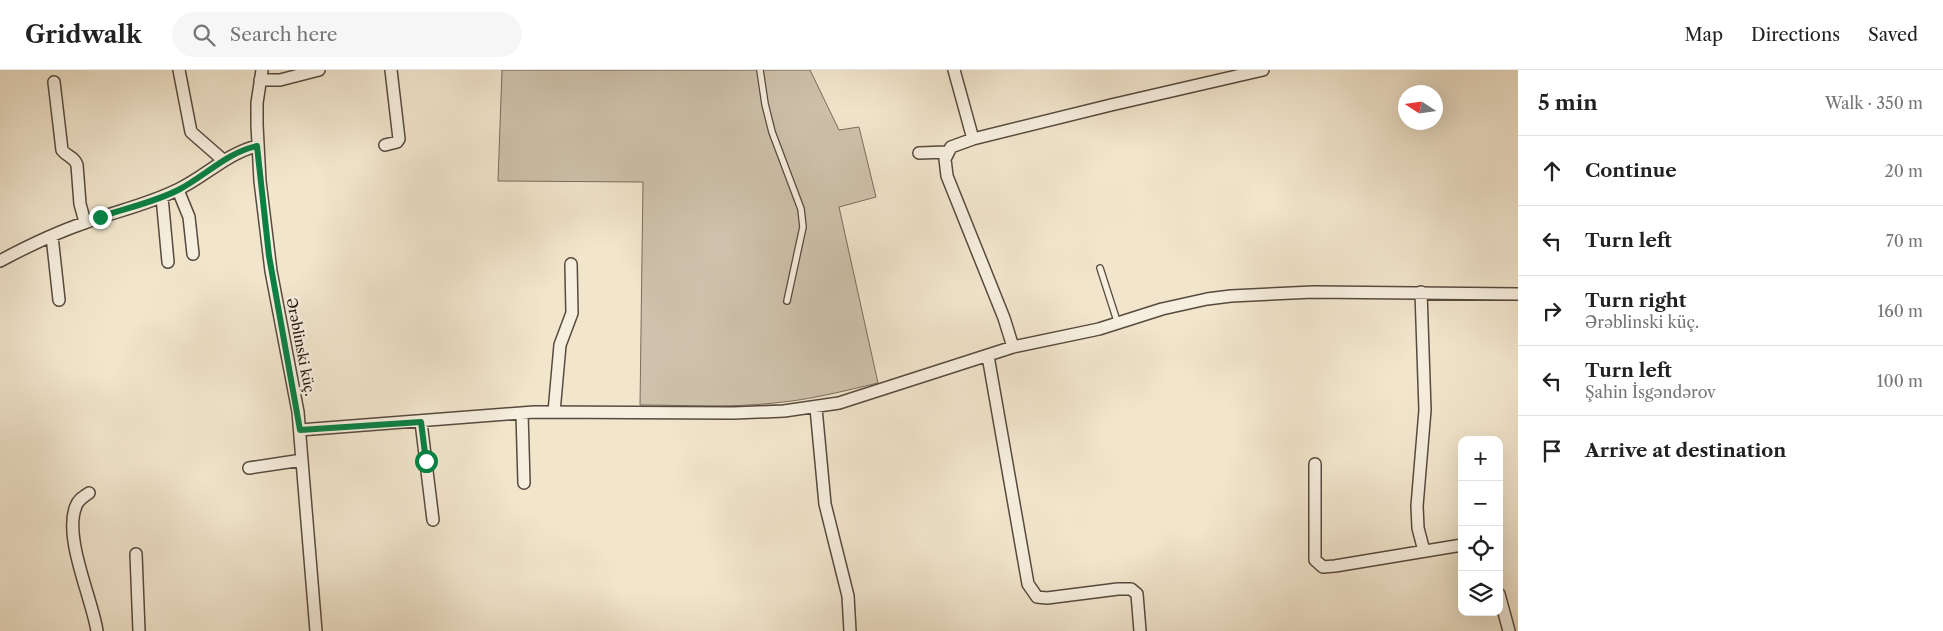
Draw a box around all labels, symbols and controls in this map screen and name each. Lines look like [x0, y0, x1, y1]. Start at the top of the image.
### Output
search box [172, 12, 522, 57]
text: Gridwalk [25, 20, 142, 49]
icon: search [190, 21, 218, 49]
text: Search here [230, 23, 338, 46]
text: Map [1684, 24, 1723, 46]
text: Directions [1751, 24, 1840, 46]
text: Saved [1868, 24, 1918, 46]
north arrow [1398, 85, 1443, 130]
text: 5 min [1538, 90, 1598, 115]
text: Walk · 350 m [1825, 93, 1923, 113]
icon: ahead [1538, 157, 1566, 185]
text: Continue [1585, 159, 1677, 182]
text: 20 m [1884, 161, 1923, 181]
route end [89, 206, 112, 229]
icon: left [1538, 227, 1566, 255]
text: Turn left [1585, 229, 1672, 252]
text: 70 m [1886, 231, 1923, 251]
text: Turn right [1585, 289, 1686, 312]
street label: Ərəblinski küç. [283, 296, 319, 398]
icon: right [1538, 297, 1566, 325]
text: 160 m [1878, 301, 1923, 321]
text: Ərəblinski küç. [1585, 312, 1699, 332]
text: Turn left [1585, 359, 1672, 382]
icon: left [1538, 367, 1566, 395]
text: 100 m [1877, 371, 1923, 391]
text: Şahin İsgəndərov [1585, 382, 1716, 402]
map controls [1458, 436, 1503, 616]
button: + [1458, 436, 1503, 481]
icon: arrive [1538, 437, 1566, 465]
text: Arrive at destination [1585, 439, 1786, 462]
route start [415, 450, 438, 473]
button: − [1458, 481, 1503, 526]
button: locate [1458, 526, 1503, 571]
button: layers [1458, 571, 1503, 616]

